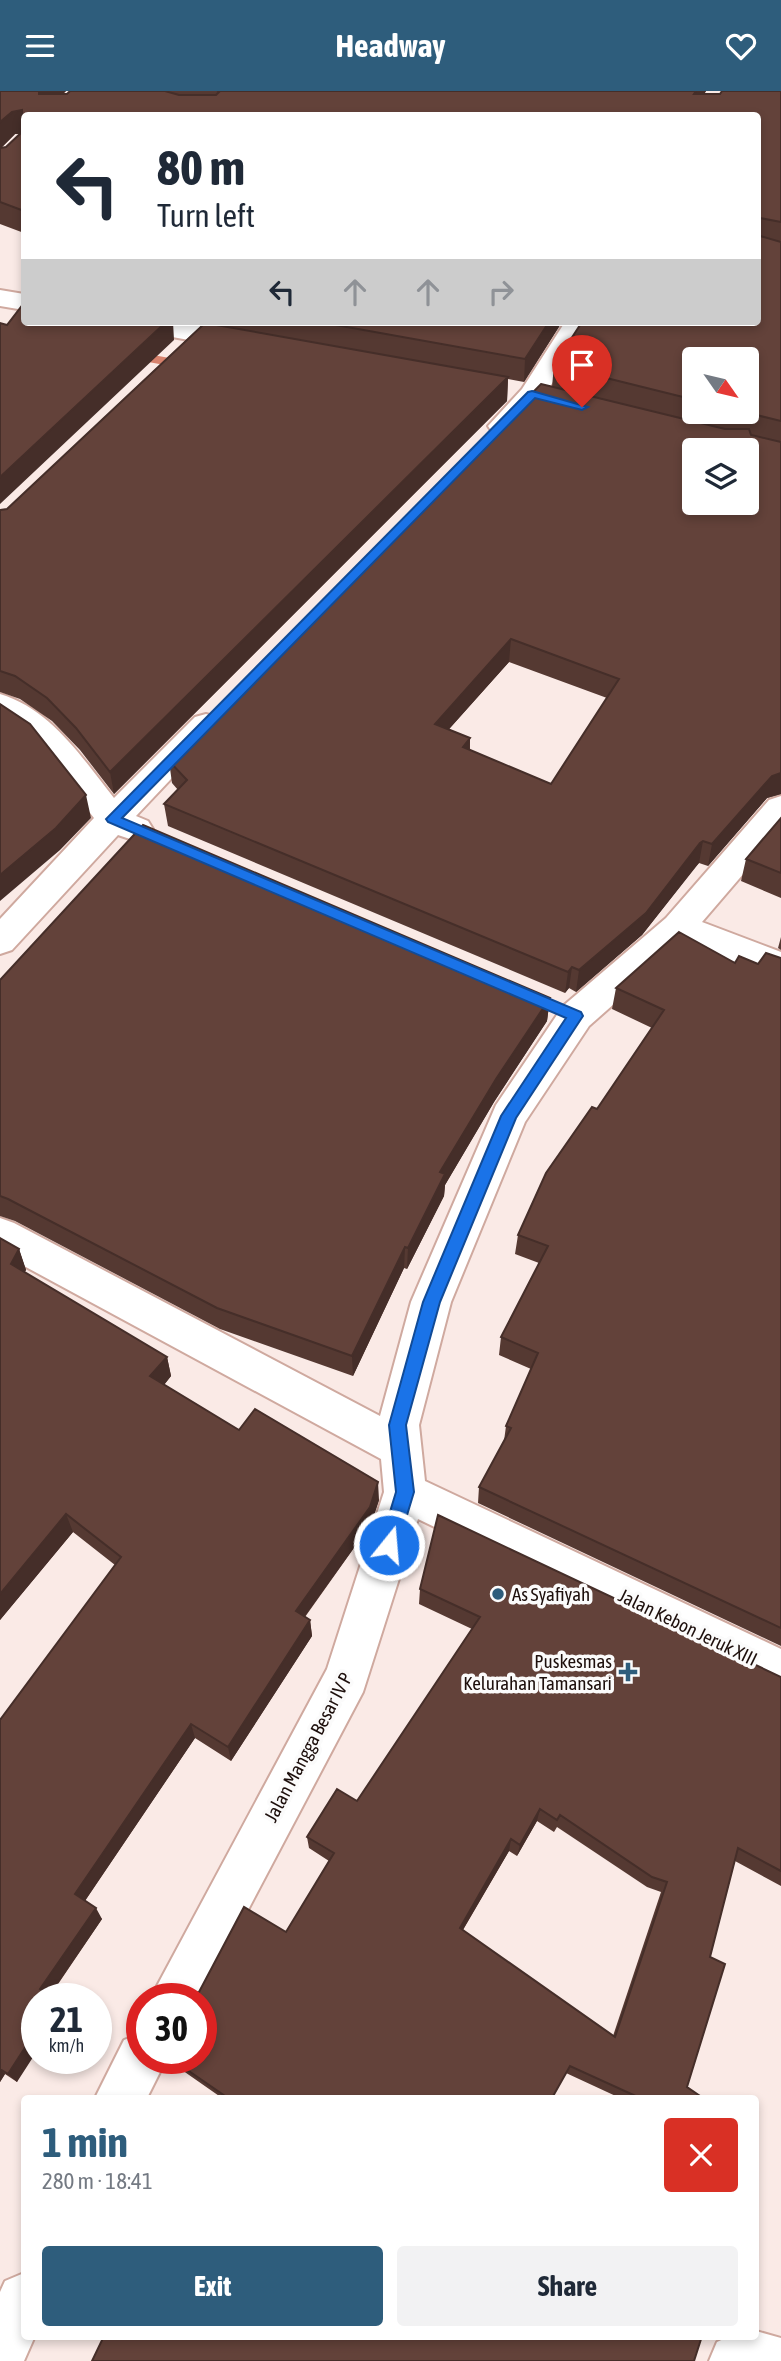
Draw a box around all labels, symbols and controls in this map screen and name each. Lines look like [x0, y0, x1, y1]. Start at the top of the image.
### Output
icon: menu [21, 27, 59, 65]
text: Headway [335, 27, 446, 64]
icon: heart [722, 27, 760, 65]
text: 80 m [157, 139, 245, 195]
icon: left [42, 140, 133, 231]
text: Turn left [157, 197, 255, 234]
icon: left [263, 273, 301, 311]
icon: ahead [336, 273, 374, 311]
icon: ahead [409, 273, 447, 311]
icon: right [482, 273, 520, 311]
pin [552, 335, 612, 407]
icon: arrive [563, 346, 601, 384]
north arrow [682, 347, 760, 423]
map controls [682, 347, 759, 515]
button: layers [682, 438, 759, 515]
position arrow [352, 1508, 426, 1582]
place label: As Syafiyah [512, 1583, 590, 1605]
street label: Jalan Kebon Jeruk XIII [615, 1584, 761, 1670]
marker: As Syafiyah [490, 1586, 506, 1602]
place label: Puskesmas Kelurahan Tamansari [463, 1650, 612, 1694]
marker: Puskesmas Kelurahan Tamansari [618, 1662, 638, 1682]
street label: Jalan Mangga Besar IV P [259, 1669, 357, 1825]
speed limit sign: 30 [126, 1983, 217, 2074]
text: 21 [50, 1999, 83, 2039]
text: km/h [49, 2035, 84, 2056]
text: 1 min [42, 2118, 128, 2166]
button: close [664, 2118, 738, 2192]
text: 280 m · 18:41 [42, 2168, 153, 2194]
button: Exit [42, 2246, 383, 2326]
button: Share [397, 2246, 738, 2326]

